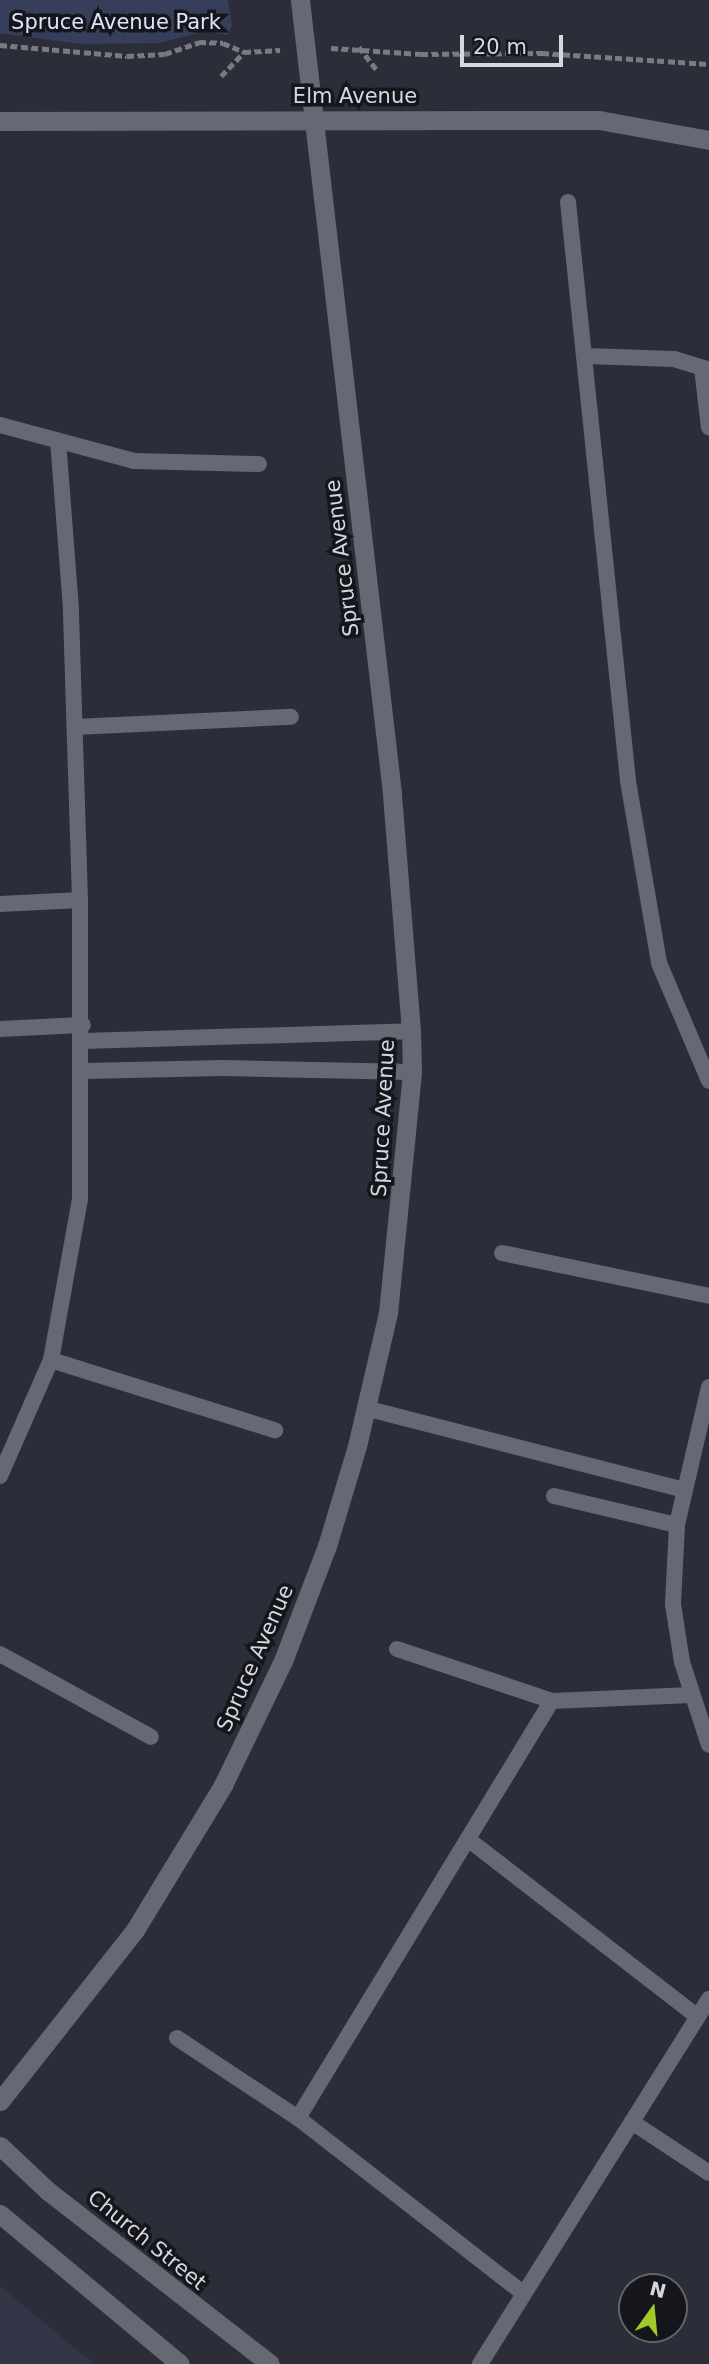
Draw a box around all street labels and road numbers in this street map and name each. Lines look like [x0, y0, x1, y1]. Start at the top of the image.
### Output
street label: Elm Avenue [293, 83, 417, 109]
street label: Spruce Avenue [320, 478, 364, 638]
street label: Spruce Avenue [366, 1039, 400, 1197]
street label: Spruce Avenue [211, 1581, 299, 1735]
street label: Church Street [83, 2185, 211, 2295]

